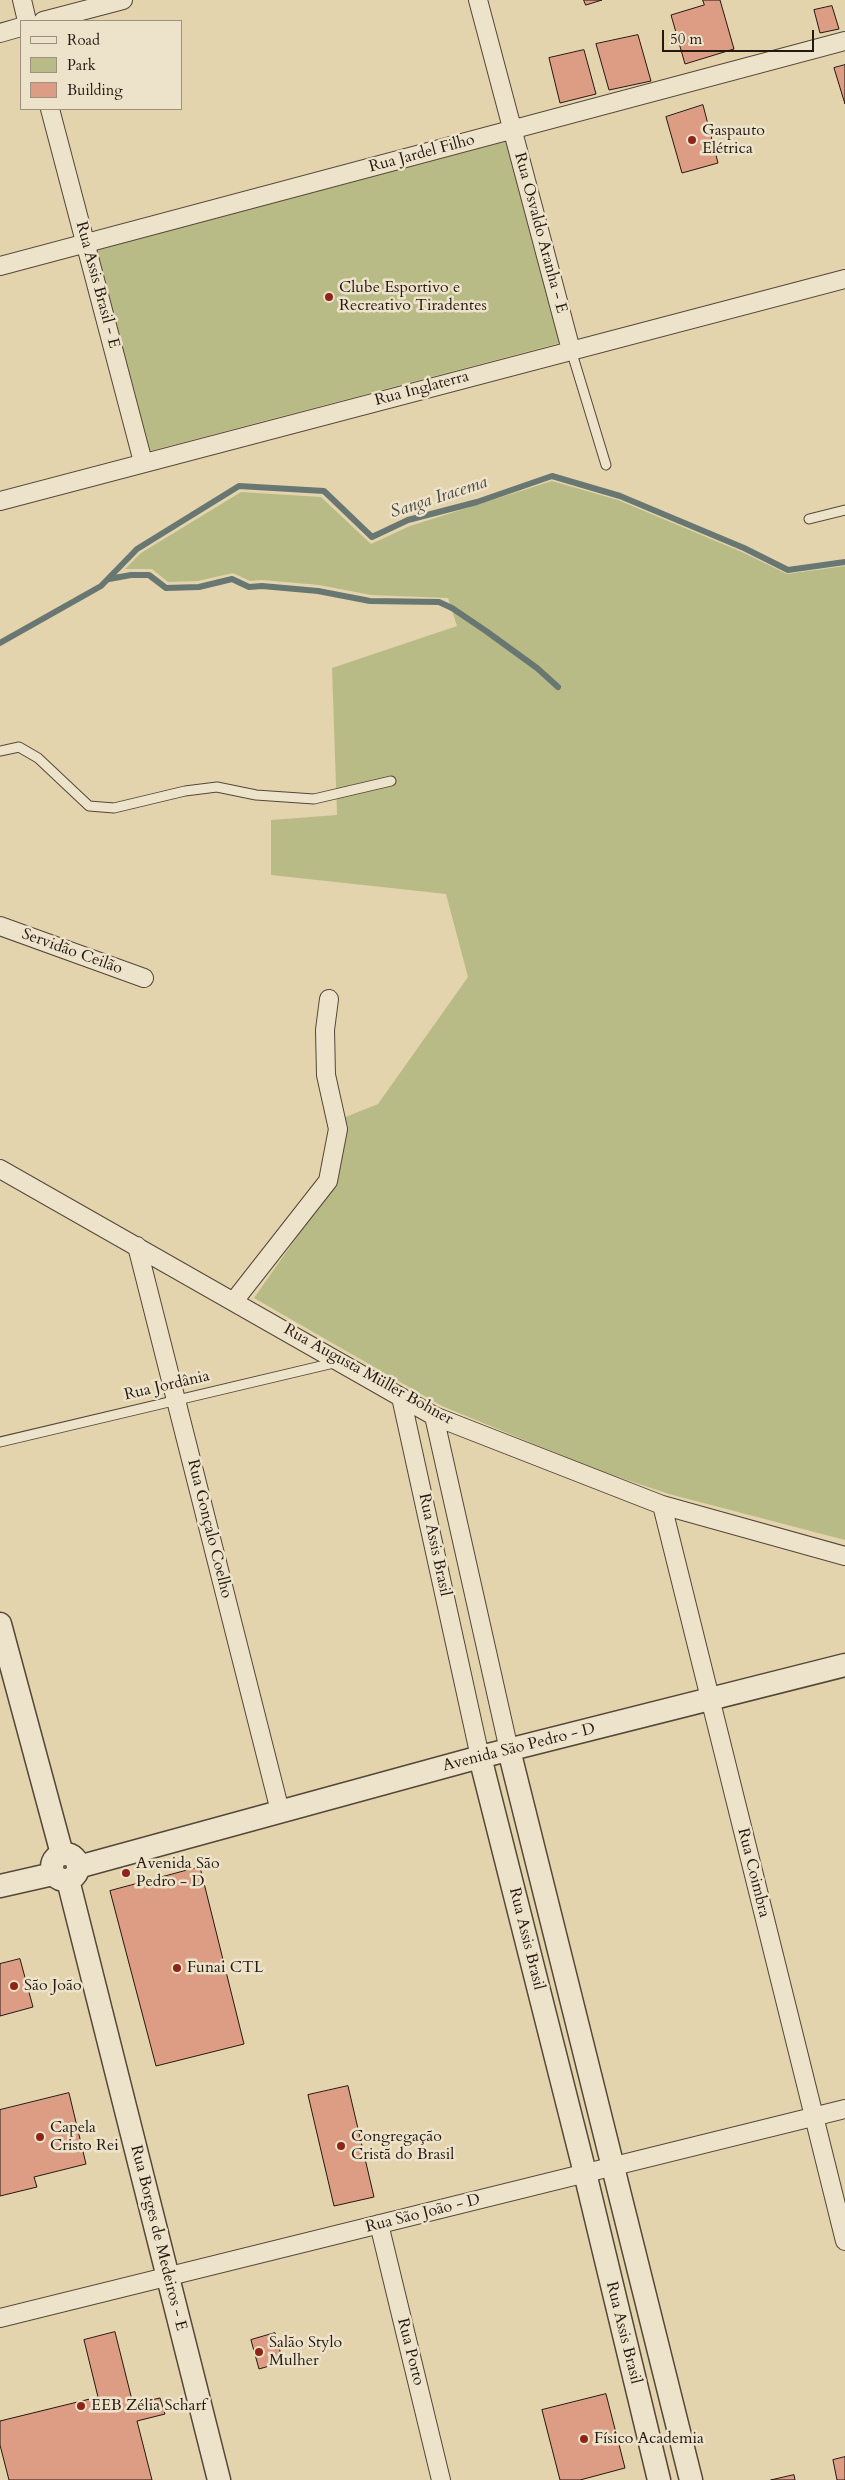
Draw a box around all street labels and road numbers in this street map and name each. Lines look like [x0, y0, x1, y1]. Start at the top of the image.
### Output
street label: Rua Jardel Filho [367, 131, 477, 177]
street label: Rua Osvaldo Aranha - E [509, 151, 571, 315]
street label: Rua Assis Brasil - E [71, 220, 123, 350]
street label: Rua Inglaterra [373, 367, 471, 411]
street label: Servidão Ceilão [19, 925, 125, 979]
street label: Rua Augusta Müller Bohner [280, 1320, 456, 1430]
street label: Rua Jordânia [122, 1367, 212, 1405]
street label: Rua Gonçalo Coelho [182, 1458, 236, 1600]
street label: Rua Assis Brasil [414, 1492, 454, 1598]
street label: Avenida São Pedro - D [441, 1720, 597, 1776]
street label: Rua Coimbra [733, 1826, 773, 1920]
street label: Rua Assis Brasil [504, 1886, 548, 1992]
street label: Rua Borges de Medeiros - E [126, 2143, 190, 2333]
street label: Rua São João - D [364, 2190, 482, 2238]
street label: Rua Assis Brasil [601, 2280, 645, 2386]
street label: Rua Porto [392, 2316, 428, 2388]

